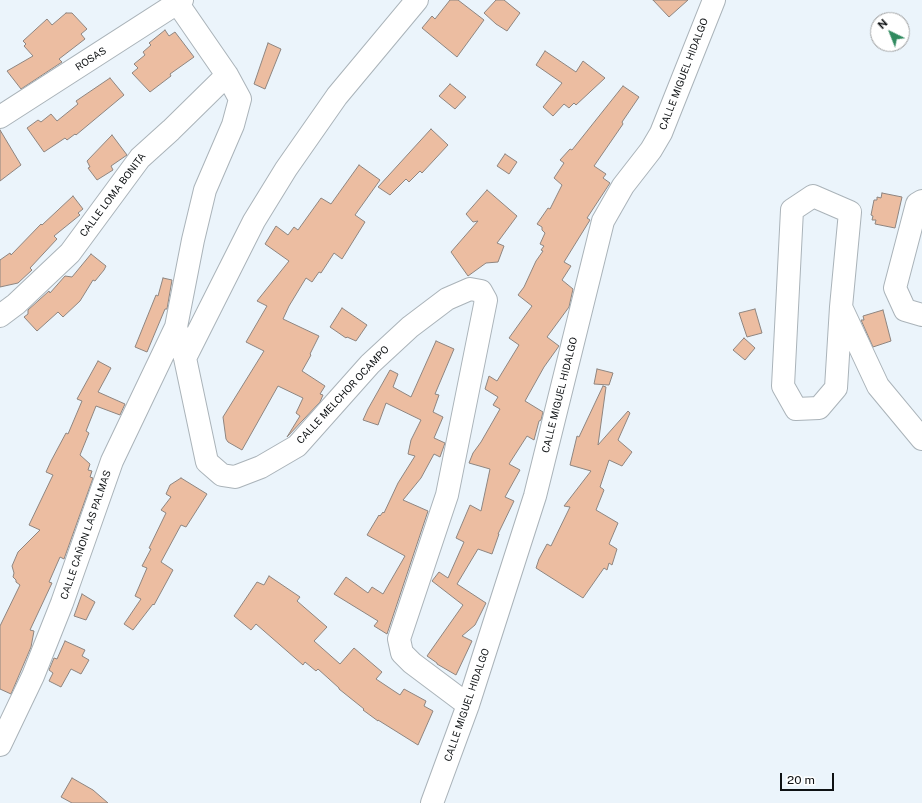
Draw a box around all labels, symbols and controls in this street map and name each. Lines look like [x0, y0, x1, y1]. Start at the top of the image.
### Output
north arrow [870, 12, 910, 52]
street label: CALLE MIGUEL HIDALGO [657, 16, 711, 132]
text: N [875, 17, 890, 31]
street label: ROSAS [73, 45, 109, 73]
street label: CALLE LOMA BONITA [78, 151, 148, 239]
street label: CALLE MIGUEL HIDALGO [540, 336, 580, 454]
street label: CALLE MELCHOR OCAMPO [294, 344, 392, 446]
street label: CALLE CAÑON LAS PALMAS [58, 469, 114, 601]
street label: CALLE MIGUEL HIDALGO [442, 647, 492, 763]
scale bar [782, 765, 836, 791]
text: 20 m [787, 773, 815, 787]

